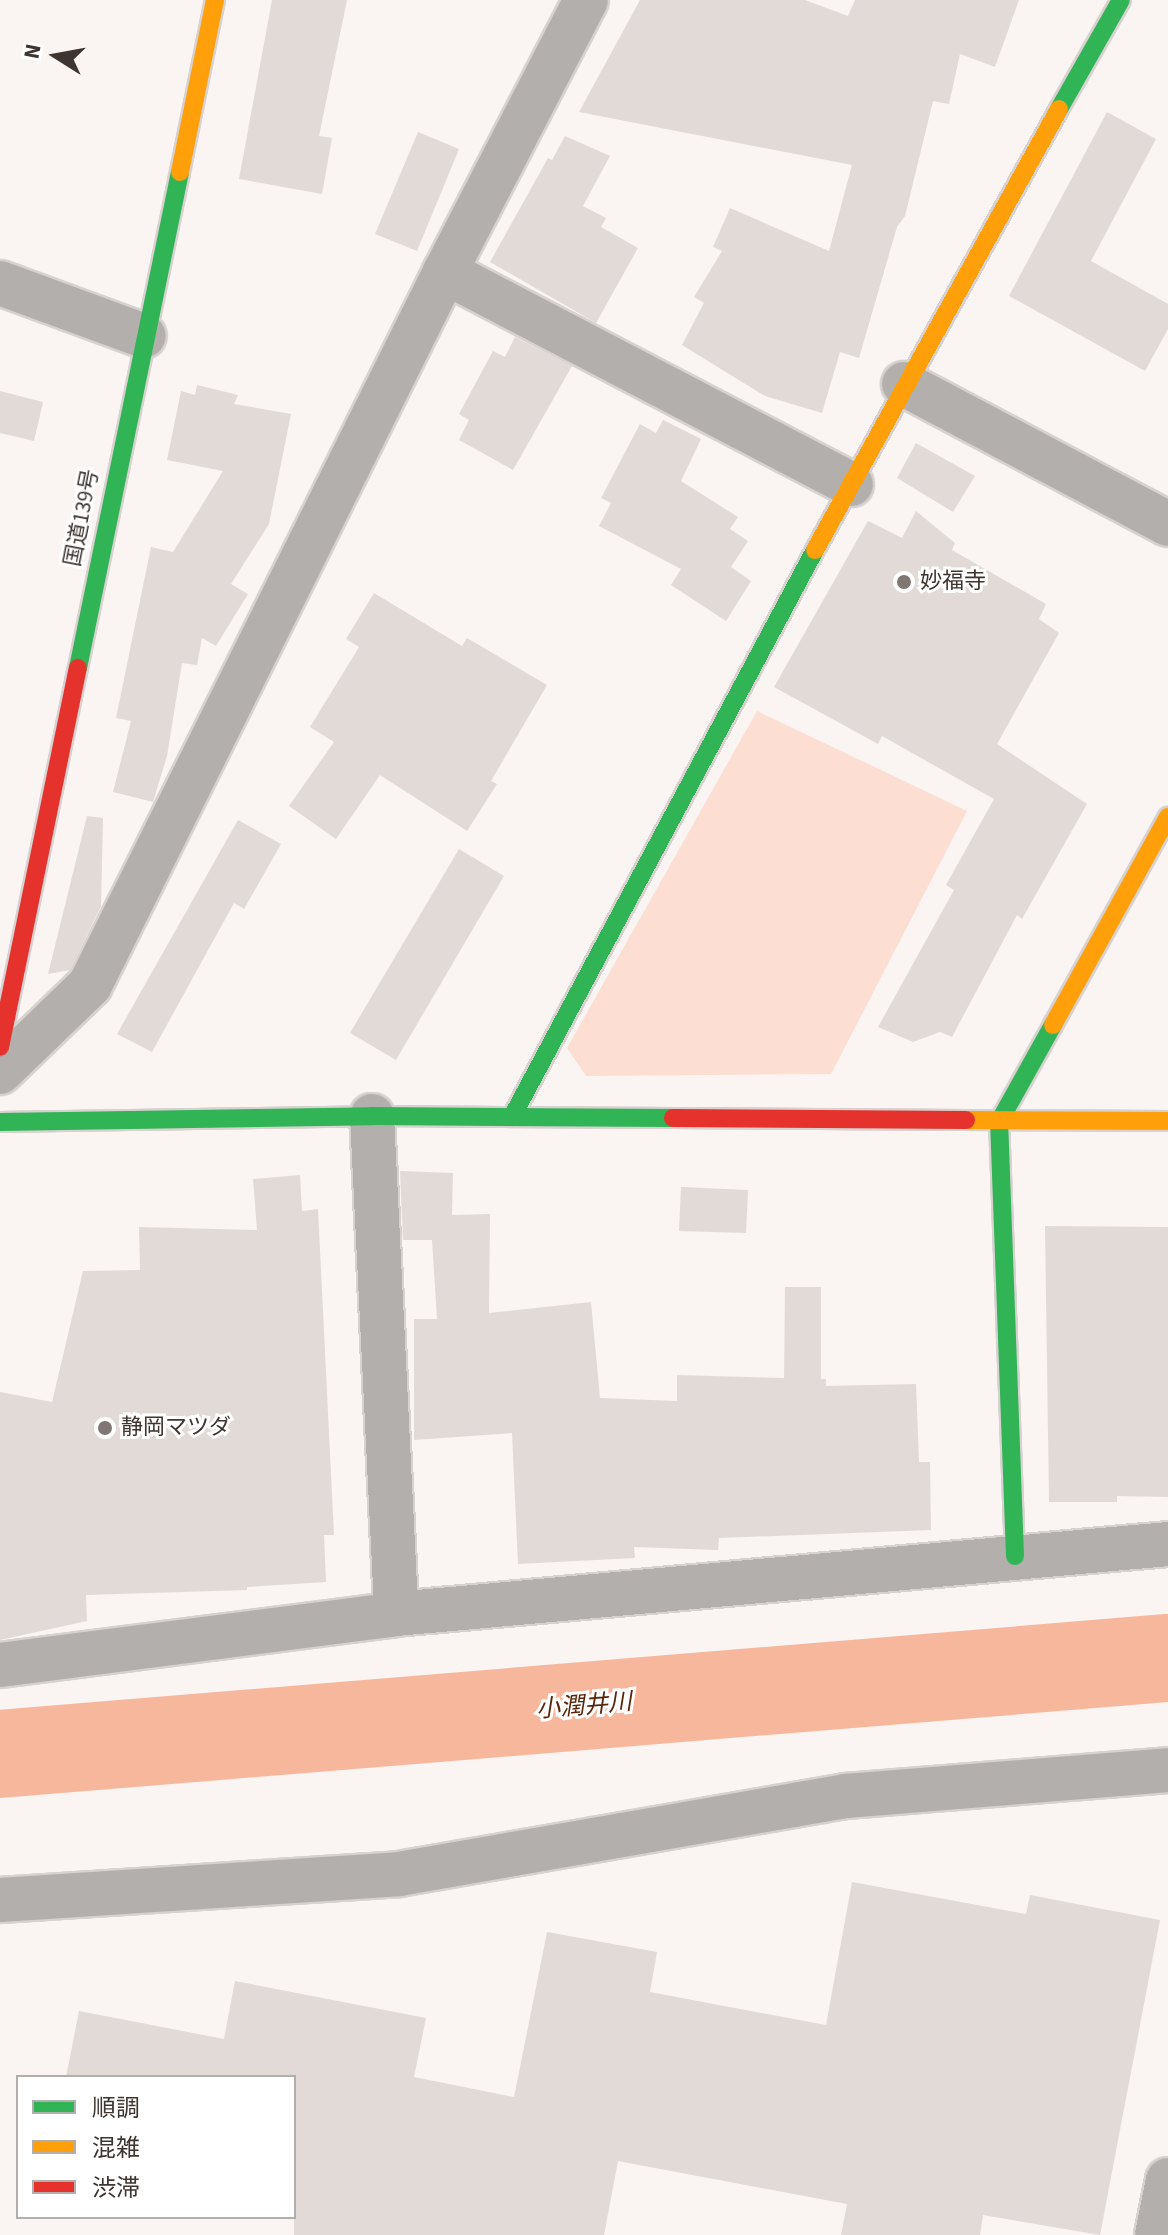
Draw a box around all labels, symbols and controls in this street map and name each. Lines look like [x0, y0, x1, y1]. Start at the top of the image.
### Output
north arrow [16, 16, 96, 96]
text: N [15, 41, 50, 62]
street label: 国道139号 [60, 467, 104, 569]
place label: 妙福寺 [920, 569, 986, 595]
marker: 妙福寺 [895, 573, 913, 591]
place label: 静岡マツダ [121, 1415, 231, 1441]
marker: 静岡マツダ [96, 1419, 114, 1437]
water label: 小潤井川 [535, 1687, 633, 1725]
legend [16, 2075, 296, 2219]
text: 順調 [92, 2091, 140, 2126]
text: 混雑 [92, 2131, 140, 2166]
text: 渋滞 [92, 2171, 140, 2206]

